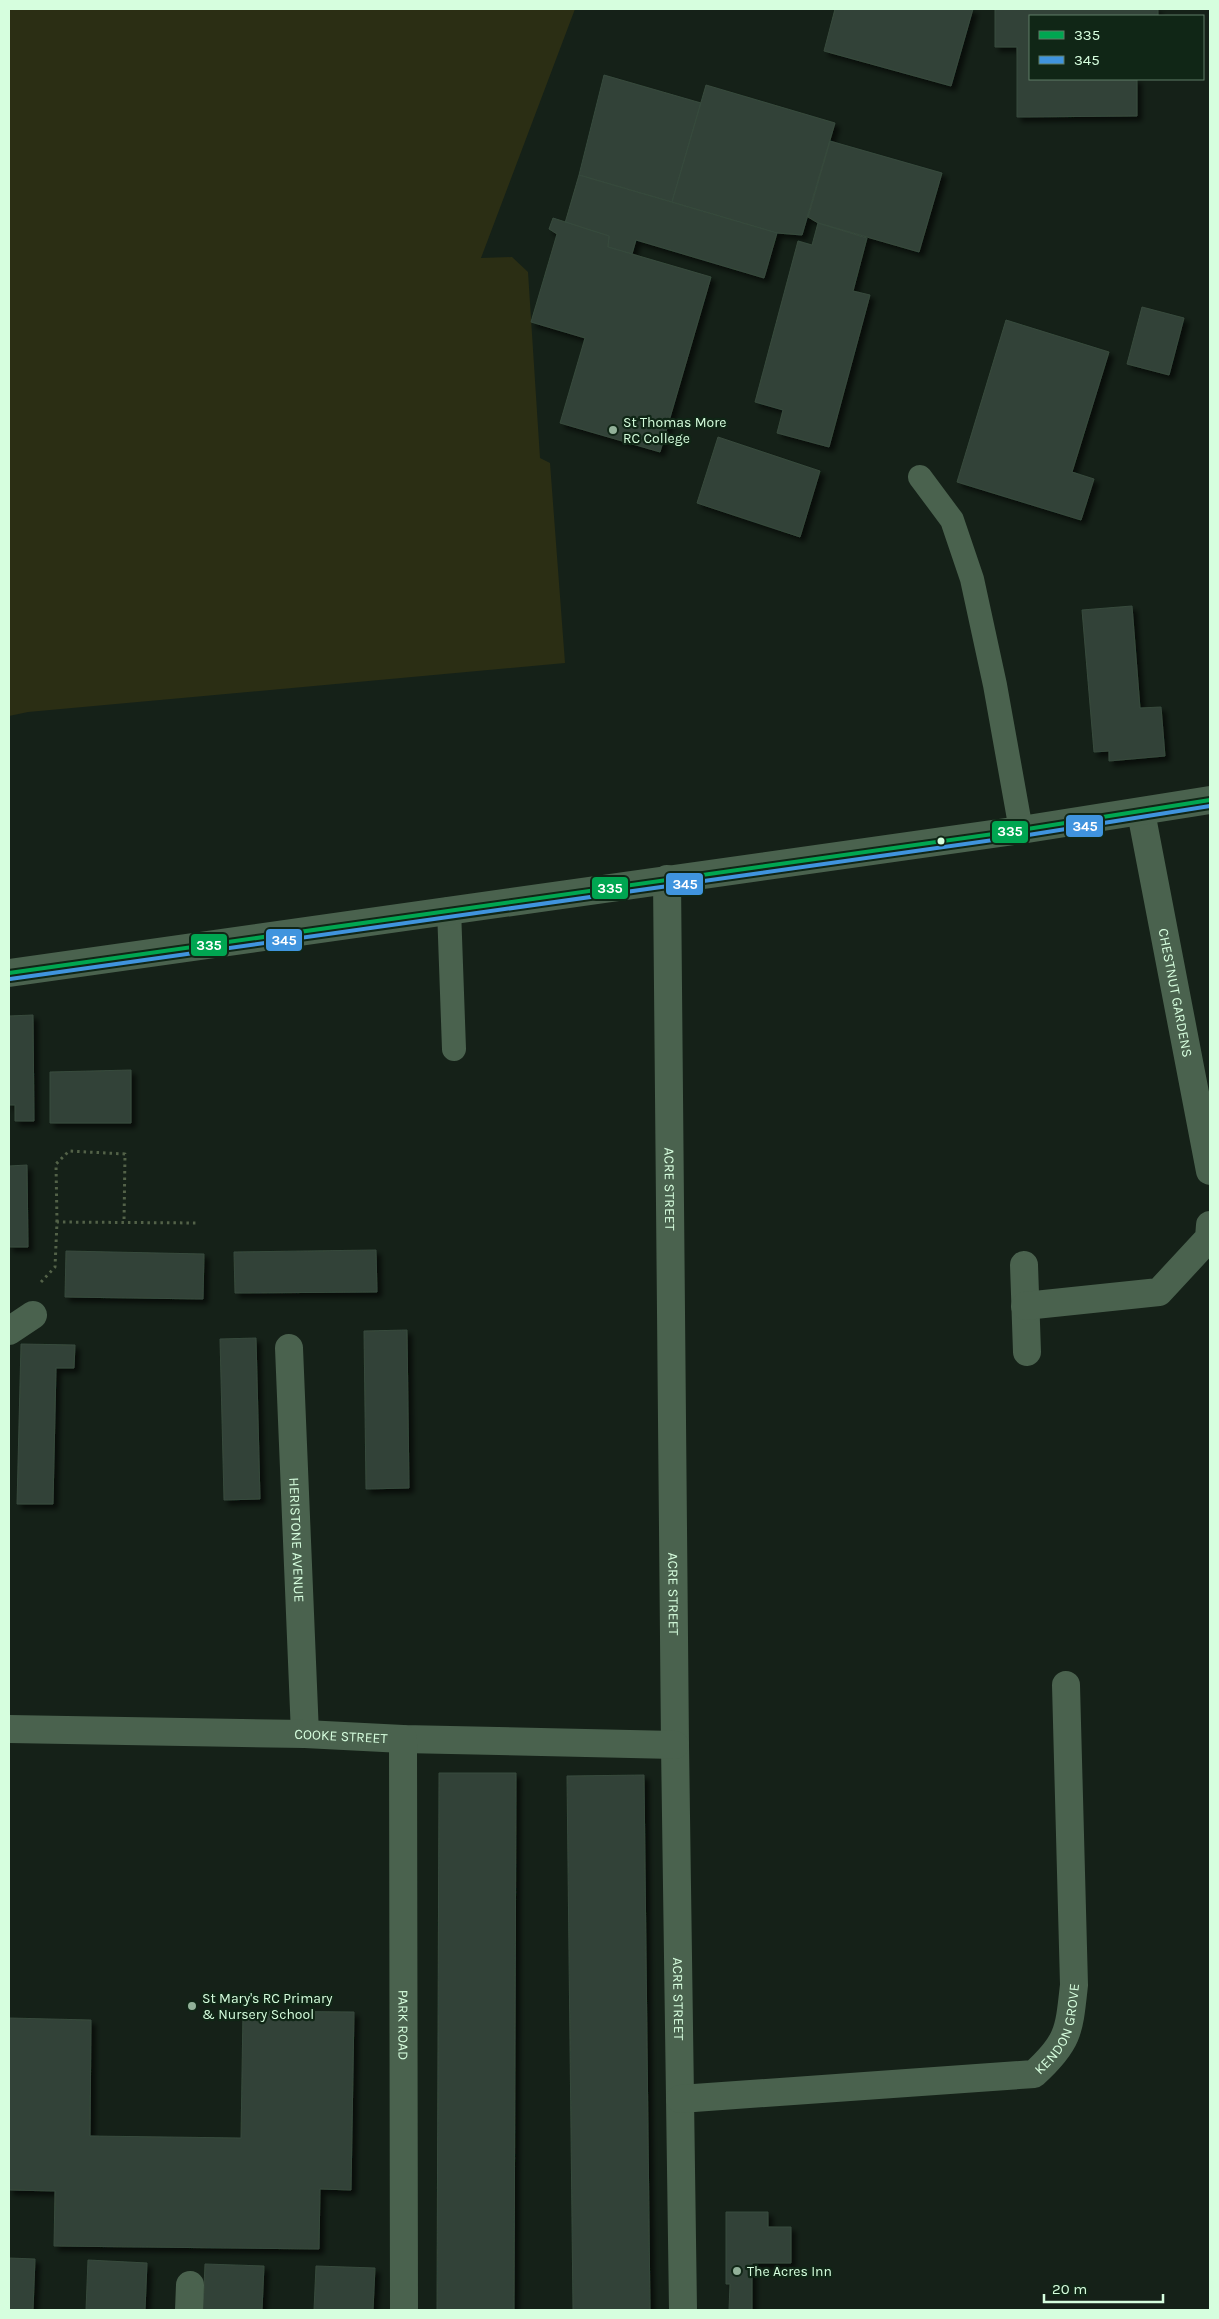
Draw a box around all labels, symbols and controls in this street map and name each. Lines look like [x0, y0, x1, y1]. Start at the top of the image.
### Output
legend [1029, 15, 1204, 80]
text: 335 [1074, 26, 1100, 44]
text: 345 [1074, 51, 1100, 69]
place label: St Thomas More RC College [623, 414, 726, 447]
marker: St Thomas More RC College [607, 424, 619, 436]
line badge: 345 [1065, 814, 1104, 838]
text: 345 [1072, 818, 1098, 835]
line badge: 335 [991, 820, 1029, 844]
text: 335 [997, 823, 1023, 840]
unlabelled marker [936, 836, 946, 846]
line badge: 345 [665, 872, 704, 896]
line badge: 335 [591, 876, 629, 900]
text: 345 [672, 876, 698, 893]
text: 335 [597, 880, 623, 897]
street label: CHESTNUT GARDENS [1155, 927, 1196, 1059]
line badge: 345 [265, 928, 303, 952]
text: 345 [271, 932, 297, 949]
line badge: 335 [190, 933, 228, 957]
text: 335 [196, 937, 222, 954]
street label: ACRE STREET [660, 1147, 678, 1231]
street label: HERISTONE AVENUE [285, 1477, 308, 1603]
street label: ACRE STREET [664, 1552, 682, 1636]
street label: COOKE STREET [294, 1726, 388, 1747]
street label: ACRE STREET [669, 1957, 687, 2041]
street label: KENDON GROVE [1031, 1983, 1083, 2078]
place label: St Mary's RC Primary & Nursery School [202, 1990, 333, 2023]
street label: PARK ROAD [394, 1990, 412, 2060]
marker: St Mary's RC Primary & Nursery School [186, 2000, 198, 2012]
place label: The Acres Inn [747, 2263, 832, 2280]
marker: The Acres Inn [731, 2265, 743, 2277]
scale bar [1044, 2272, 1163, 2304]
text: 20 m [1052, 2280, 1087, 2298]

